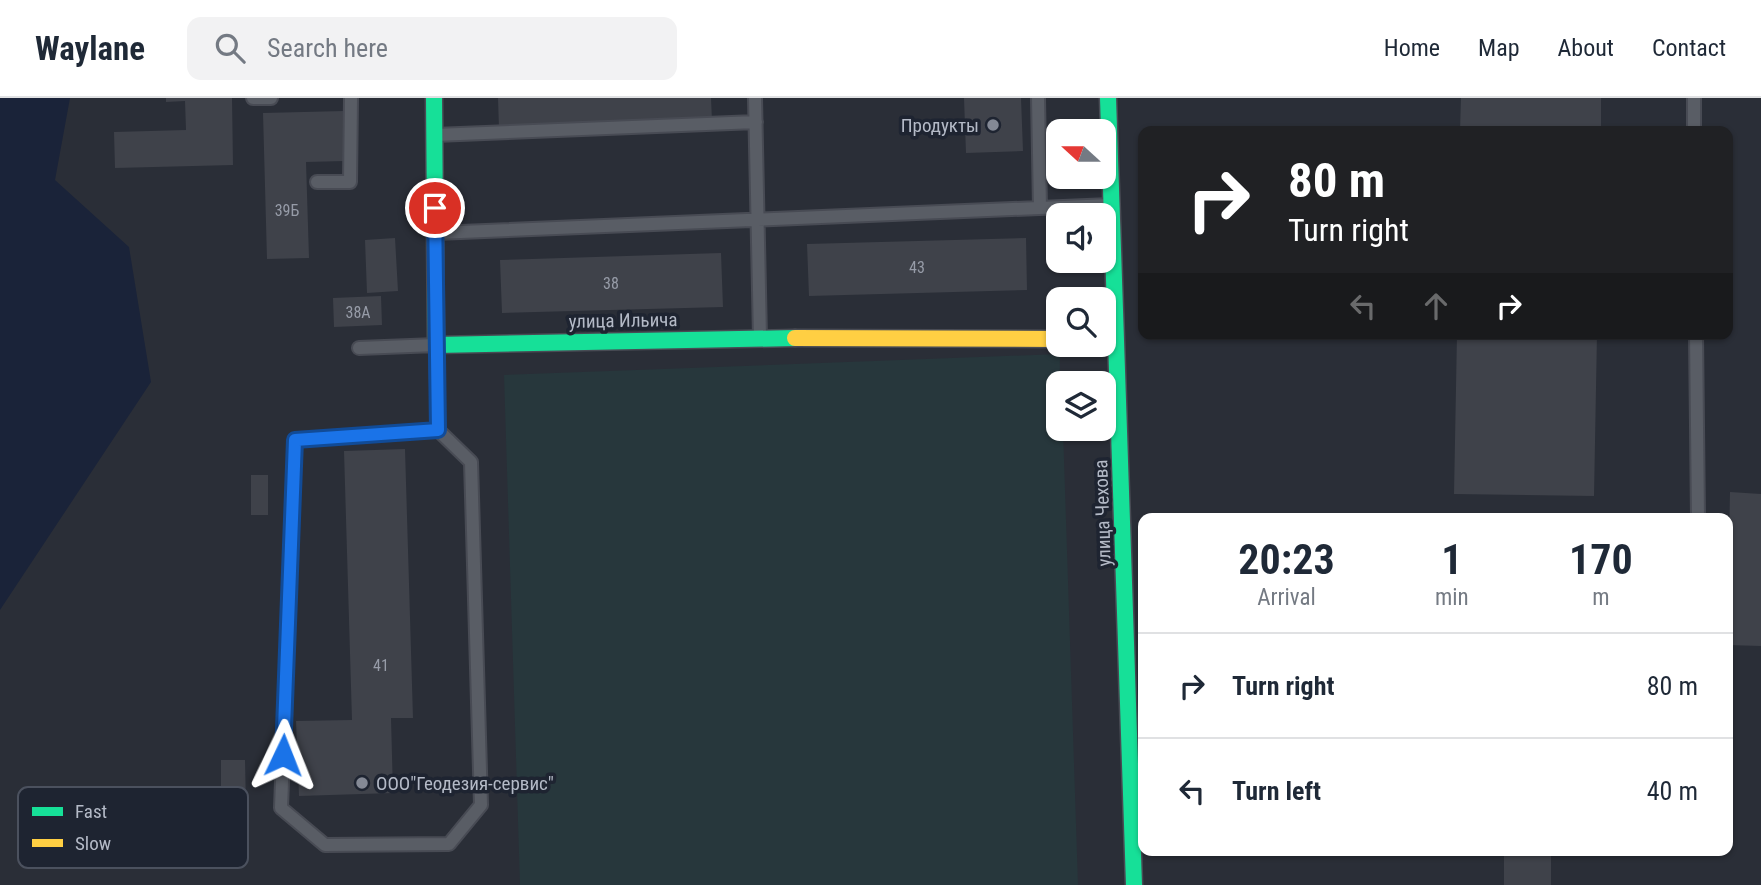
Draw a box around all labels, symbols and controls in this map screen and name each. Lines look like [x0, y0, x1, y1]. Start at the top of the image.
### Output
search box [187, 17, 677, 80]
text: Waylane [35, 29, 145, 68]
icon: search [211, 29, 249, 67]
text: Search here [267, 33, 388, 63]
text: Home [1384, 34, 1440, 62]
text: Map [1478, 34, 1520, 62]
text: About [1558, 34, 1614, 62]
text: Contact [1652, 34, 1726, 62]
place label: Продукты [901, 114, 979, 137]
marker: Продукты [985, 117, 1001, 133]
north arrow [1046, 119, 1116, 189]
map controls [1046, 119, 1116, 441]
text: 80 m [1288, 152, 1385, 209]
icon: right [1173, 154, 1264, 245]
pin [405, 178, 465, 238]
icon: arrive [416, 189, 454, 227]
house number: 39Б [275, 201, 300, 220]
button: sound [1046, 203, 1116, 273]
text: Turn right [1288, 211, 1409, 249]
house number: 43 [909, 258, 925, 277]
house number: 38 [603, 274, 619, 293]
button: search [1046, 287, 1116, 357]
icon: left [1344, 287, 1382, 325]
icon: ahead [1417, 287, 1455, 325]
icon: right [1490, 287, 1528, 325]
house number: 38А [345, 303, 371, 322]
street label: улица Ильича [568, 308, 678, 333]
button: layers [1046, 371, 1116, 441]
street label: улица Чехова [1089, 459, 1116, 567]
text: 20:23 [1238, 535, 1335, 584]
text: 1 [1441, 535, 1462, 584]
text: 170 [1569, 535, 1633, 584]
text: Arrival [1257, 584, 1316, 611]
text: min [1435, 584, 1469, 611]
text: m [1592, 584, 1609, 611]
house number: 41 [373, 656, 389, 675]
icon: right [1173, 667, 1211, 705]
text: Turn right [1232, 671, 1334, 701]
text: 80 m [1647, 671, 1698, 701]
position arrow [246, 718, 320, 792]
place label: ООО"Геодезия-сервис" [376, 772, 554, 795]
icon: left [1173, 772, 1211, 810]
marker: ООО"Геодезия-сервис" [354, 775, 370, 791]
text: Turn left [1232, 776, 1321, 806]
text: 40 m [1647, 776, 1698, 806]
legend [18, 787, 248, 868]
text: Fast [75, 800, 107, 823]
text: Slow [75, 832, 111, 855]

